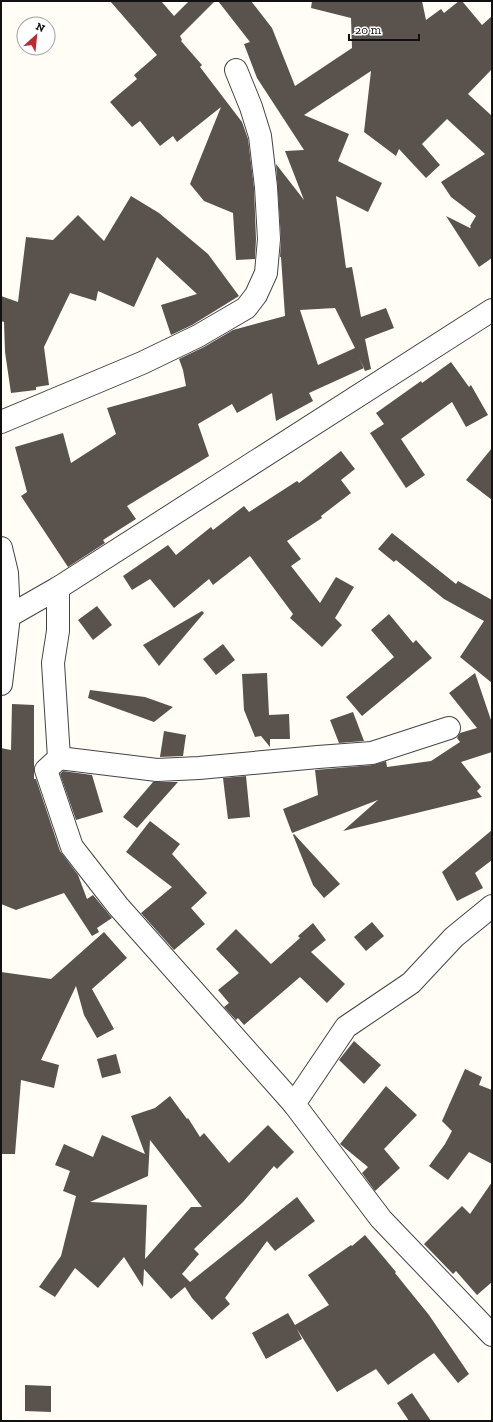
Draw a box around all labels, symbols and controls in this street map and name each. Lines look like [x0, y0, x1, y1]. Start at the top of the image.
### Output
north arrow [16, 16, 56, 56]
scale bar [349, 16, 419, 42]
text: N [34, 20, 48, 36]
text: 20 m [355, 23, 382, 37]

